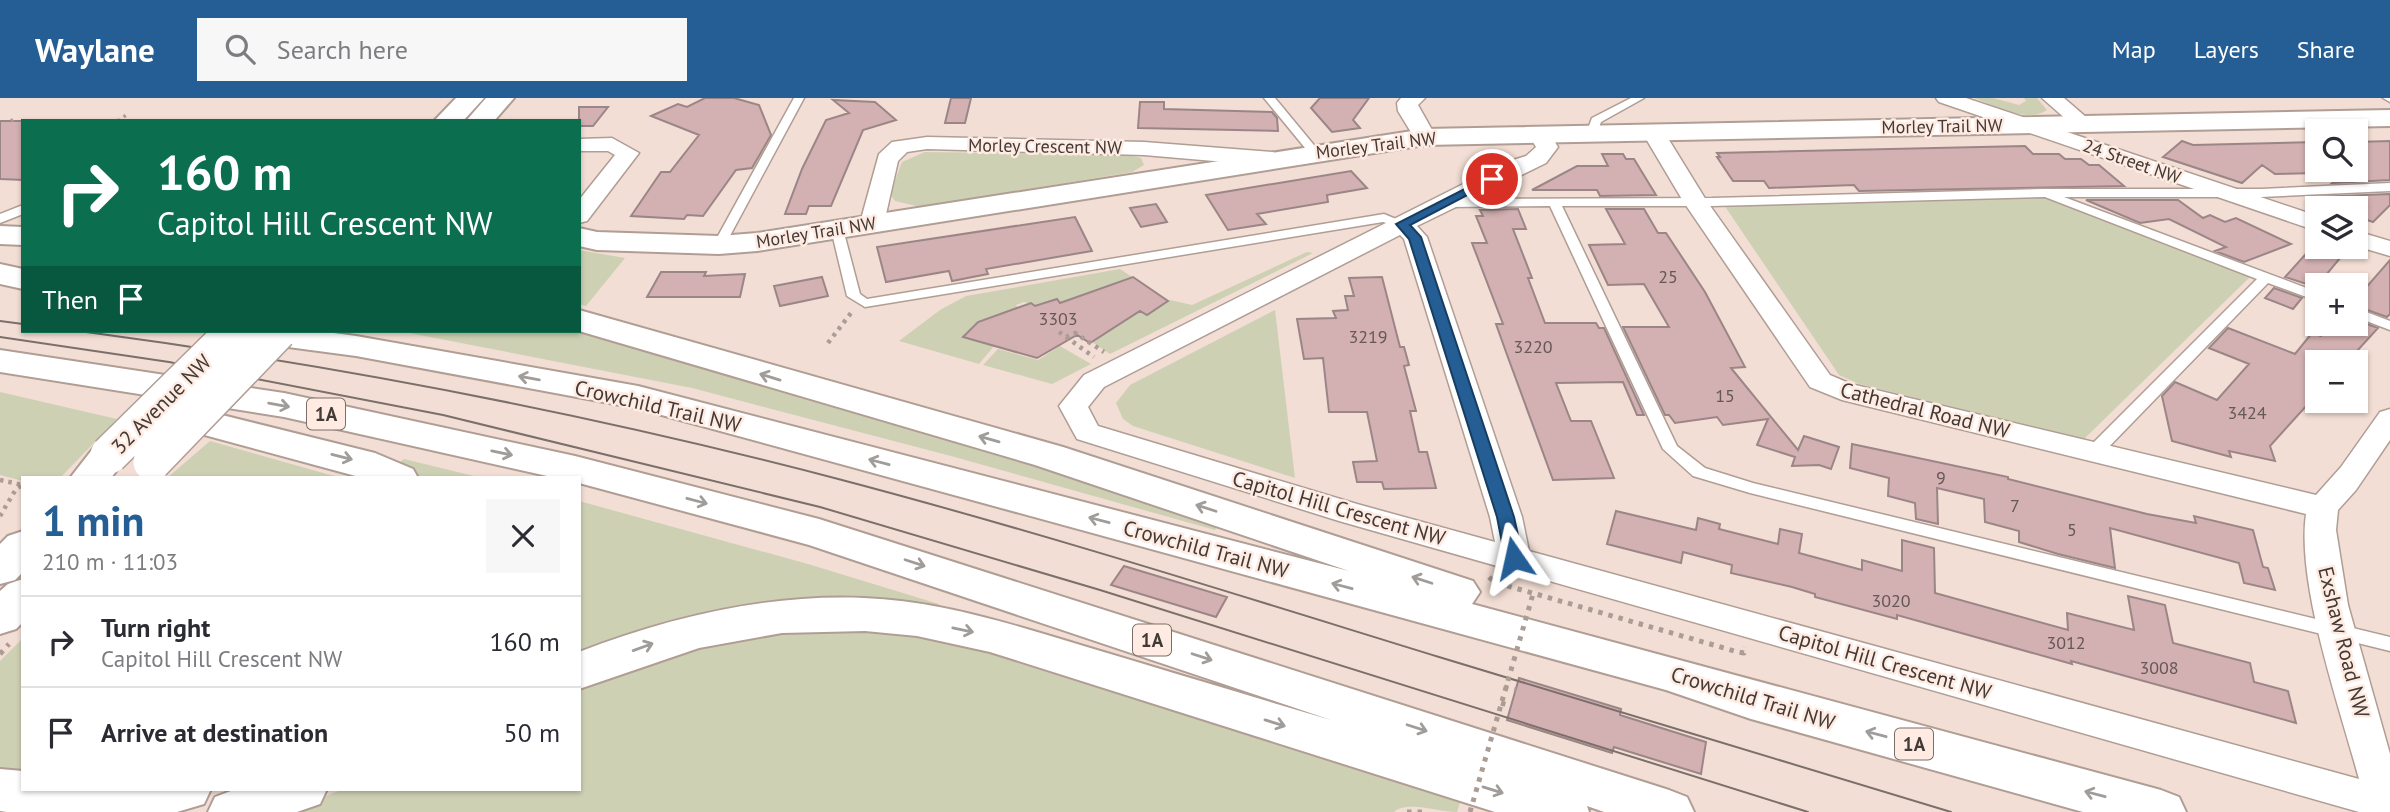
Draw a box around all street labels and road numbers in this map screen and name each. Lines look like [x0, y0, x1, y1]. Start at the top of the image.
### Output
street label: Morley Trail NW [1881, 113, 2003, 139]
street label: Morley Trail NW [1315, 126, 1438, 164]
street label: Morley Crescent NW [968, 133, 1122, 159]
street label: 24 Street NW [2080, 133, 2184, 189]
street label: Morley Trail NW [754, 211, 878, 253]
street label: 32 Avenue NW [105, 348, 217, 460]
street label: Crowchild Trail NW [572, 374, 744, 438]
street label: Cathedral Road NW [1838, 376, 2013, 444]
road number: 1A [307, 398, 345, 430]
street label: Capitol Hill Crescent NW [1229, 465, 1449, 551]
street label: Crowchild Trail NW [1120, 514, 1292, 584]
street label: Exshaw Road NW [2312, 564, 2376, 721]
street label: Capitol Hill Crescent NW [1775, 619, 1995, 705]
road number: 1A [1133, 624, 1171, 656]
street label: Crowchild Trail NW [1668, 660, 1839, 736]
road number: 1A [1895, 729, 1933, 760]

